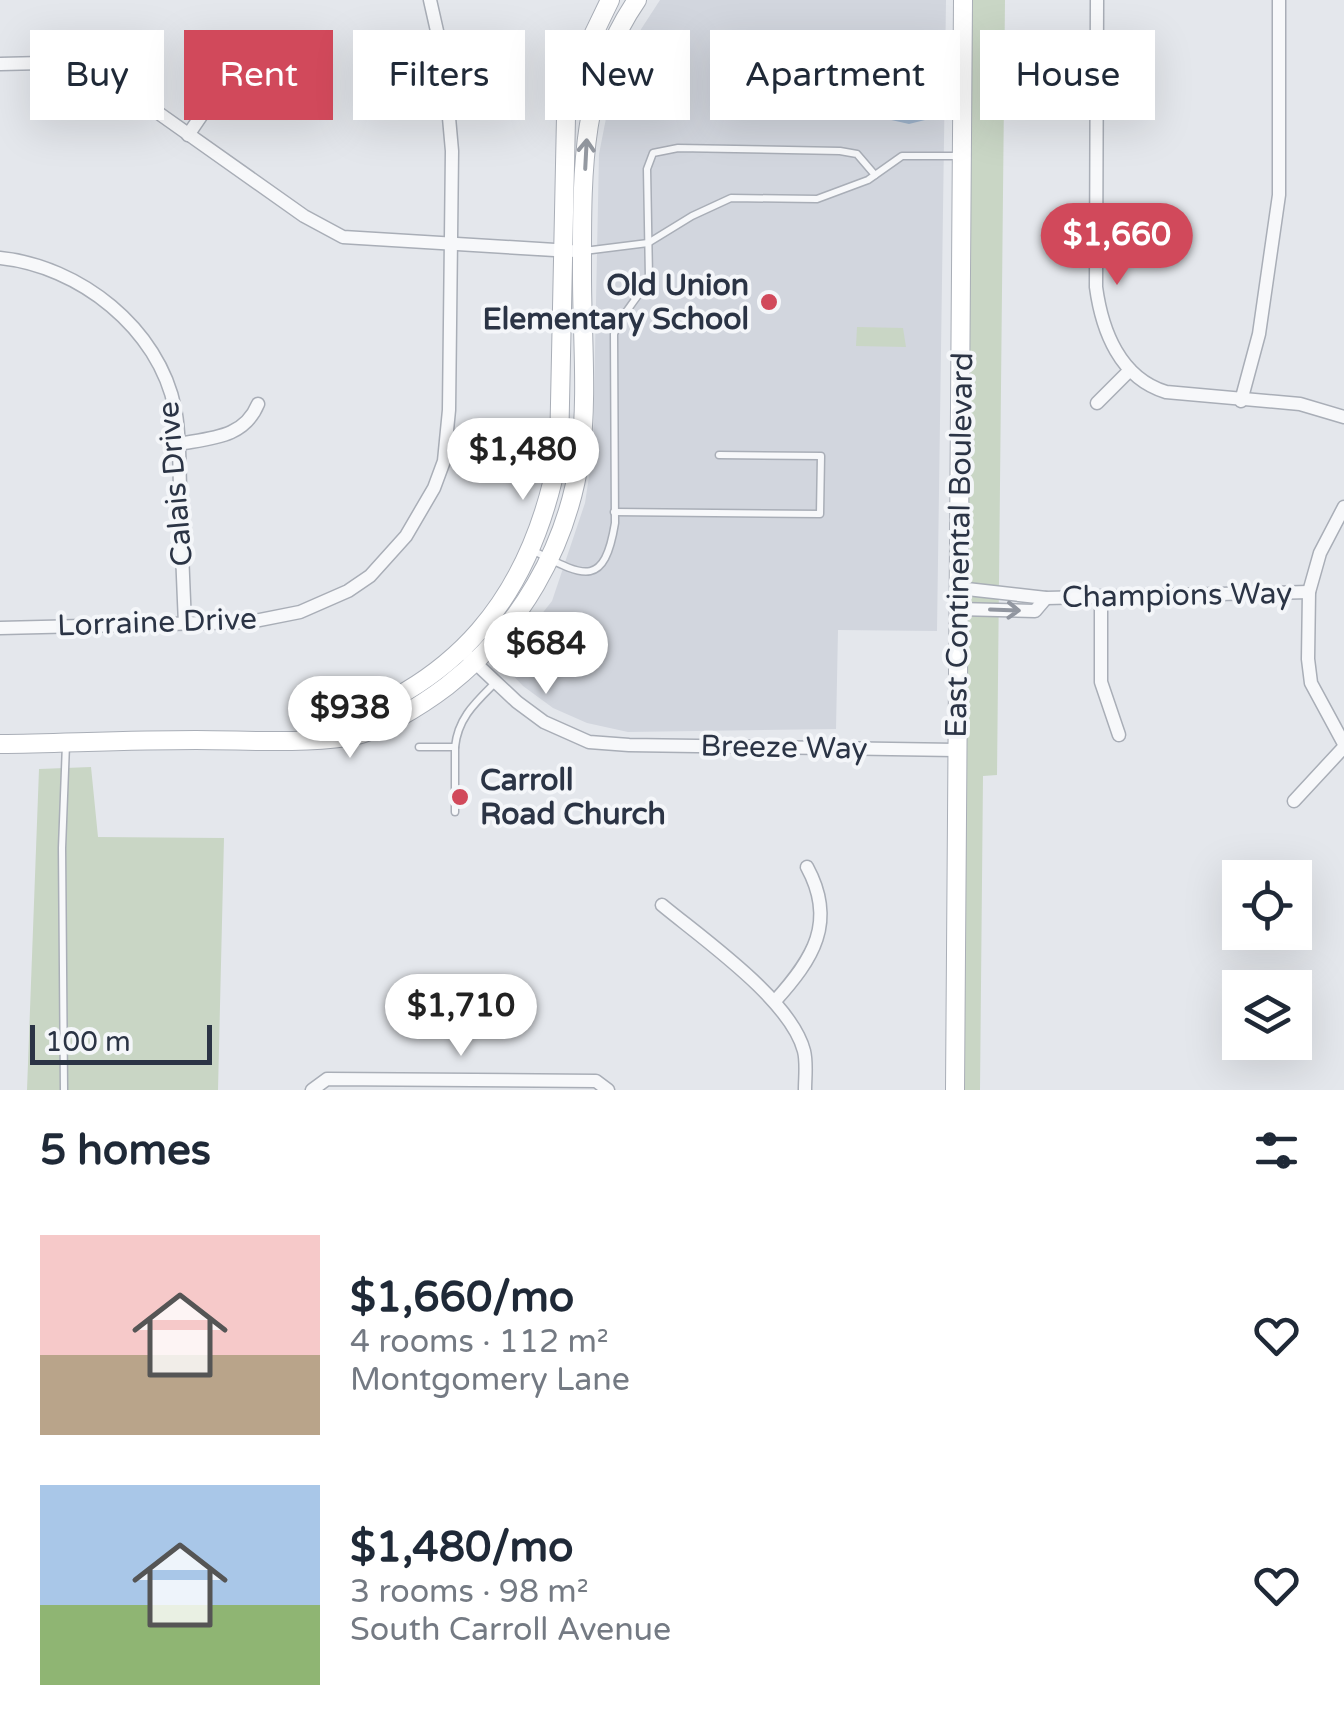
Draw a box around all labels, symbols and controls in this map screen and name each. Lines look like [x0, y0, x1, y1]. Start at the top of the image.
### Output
chip: Buy [30, 30, 164, 120]
chip: Rent [184, 30, 333, 120]
chip: Filters [353, 30, 525, 120]
chip: New [545, 30, 690, 120]
chip: Apartment [710, 30, 960, 120]
chip: House [980, 30, 1155, 120]
one-way arrow [577, 138, 596, 170]
pin: $1,660 [1036, 203, 1198, 288]
text: $1,660 [1063, 216, 1171, 254]
place label: Old Union Elementary School [483, 267, 749, 338]
marker: Old Union Elementary School [758, 291, 780, 313]
street label: East Continental Boulevard [938, 352, 981, 738]
street label: Calais Drive [150, 400, 201, 568]
pin: $1,480 [442, 418, 604, 503]
text: $1,480 [469, 431, 577, 469]
street label: Champions Way [1061, 575, 1293, 616]
one-way arrow [988, 600, 1020, 619]
street label: Lorraine Drive [57, 601, 257, 644]
pin: $684 [487, 612, 605, 697]
text: $684 [506, 625, 586, 663]
pin: $938 [291, 676, 409, 761]
text: $938 [310, 689, 390, 727]
street label: Breeze Way [700, 728, 868, 767]
place label: Carroll Road Church [480, 762, 666, 833]
marker: Carroll Road Church [449, 786, 471, 808]
map controls [1222, 860, 1312, 1060]
button: locate [1222, 860, 1312, 950]
button: layers [1222, 970, 1312, 1060]
pin: $1,710 [380, 974, 542, 1059]
text: $1,710 [407, 987, 515, 1025]
scale bar [30, 1020, 212, 1064]
text: 100 m [45, 1025, 131, 1059]
icon: filters [1249, 1123, 1304, 1178]
text: 5 homes [40, 1125, 211, 1176]
text: $1,660/mo [350, 1272, 574, 1323]
icon: home [120, 1275, 240, 1395]
icon: heart [1249, 1308, 1304, 1363]
text: 4 rooms · 112 m² [350, 1323, 609, 1361]
text: Montgomery Lane [350, 1361, 630, 1399]
text: $1,480/mo [350, 1522, 574, 1573]
icon: home [120, 1525, 240, 1645]
icon: heart [1249, 1558, 1304, 1613]
text: 3 rooms · 98 m² [350, 1573, 589, 1611]
text: South Carroll Avenue [350, 1611, 671, 1649]

